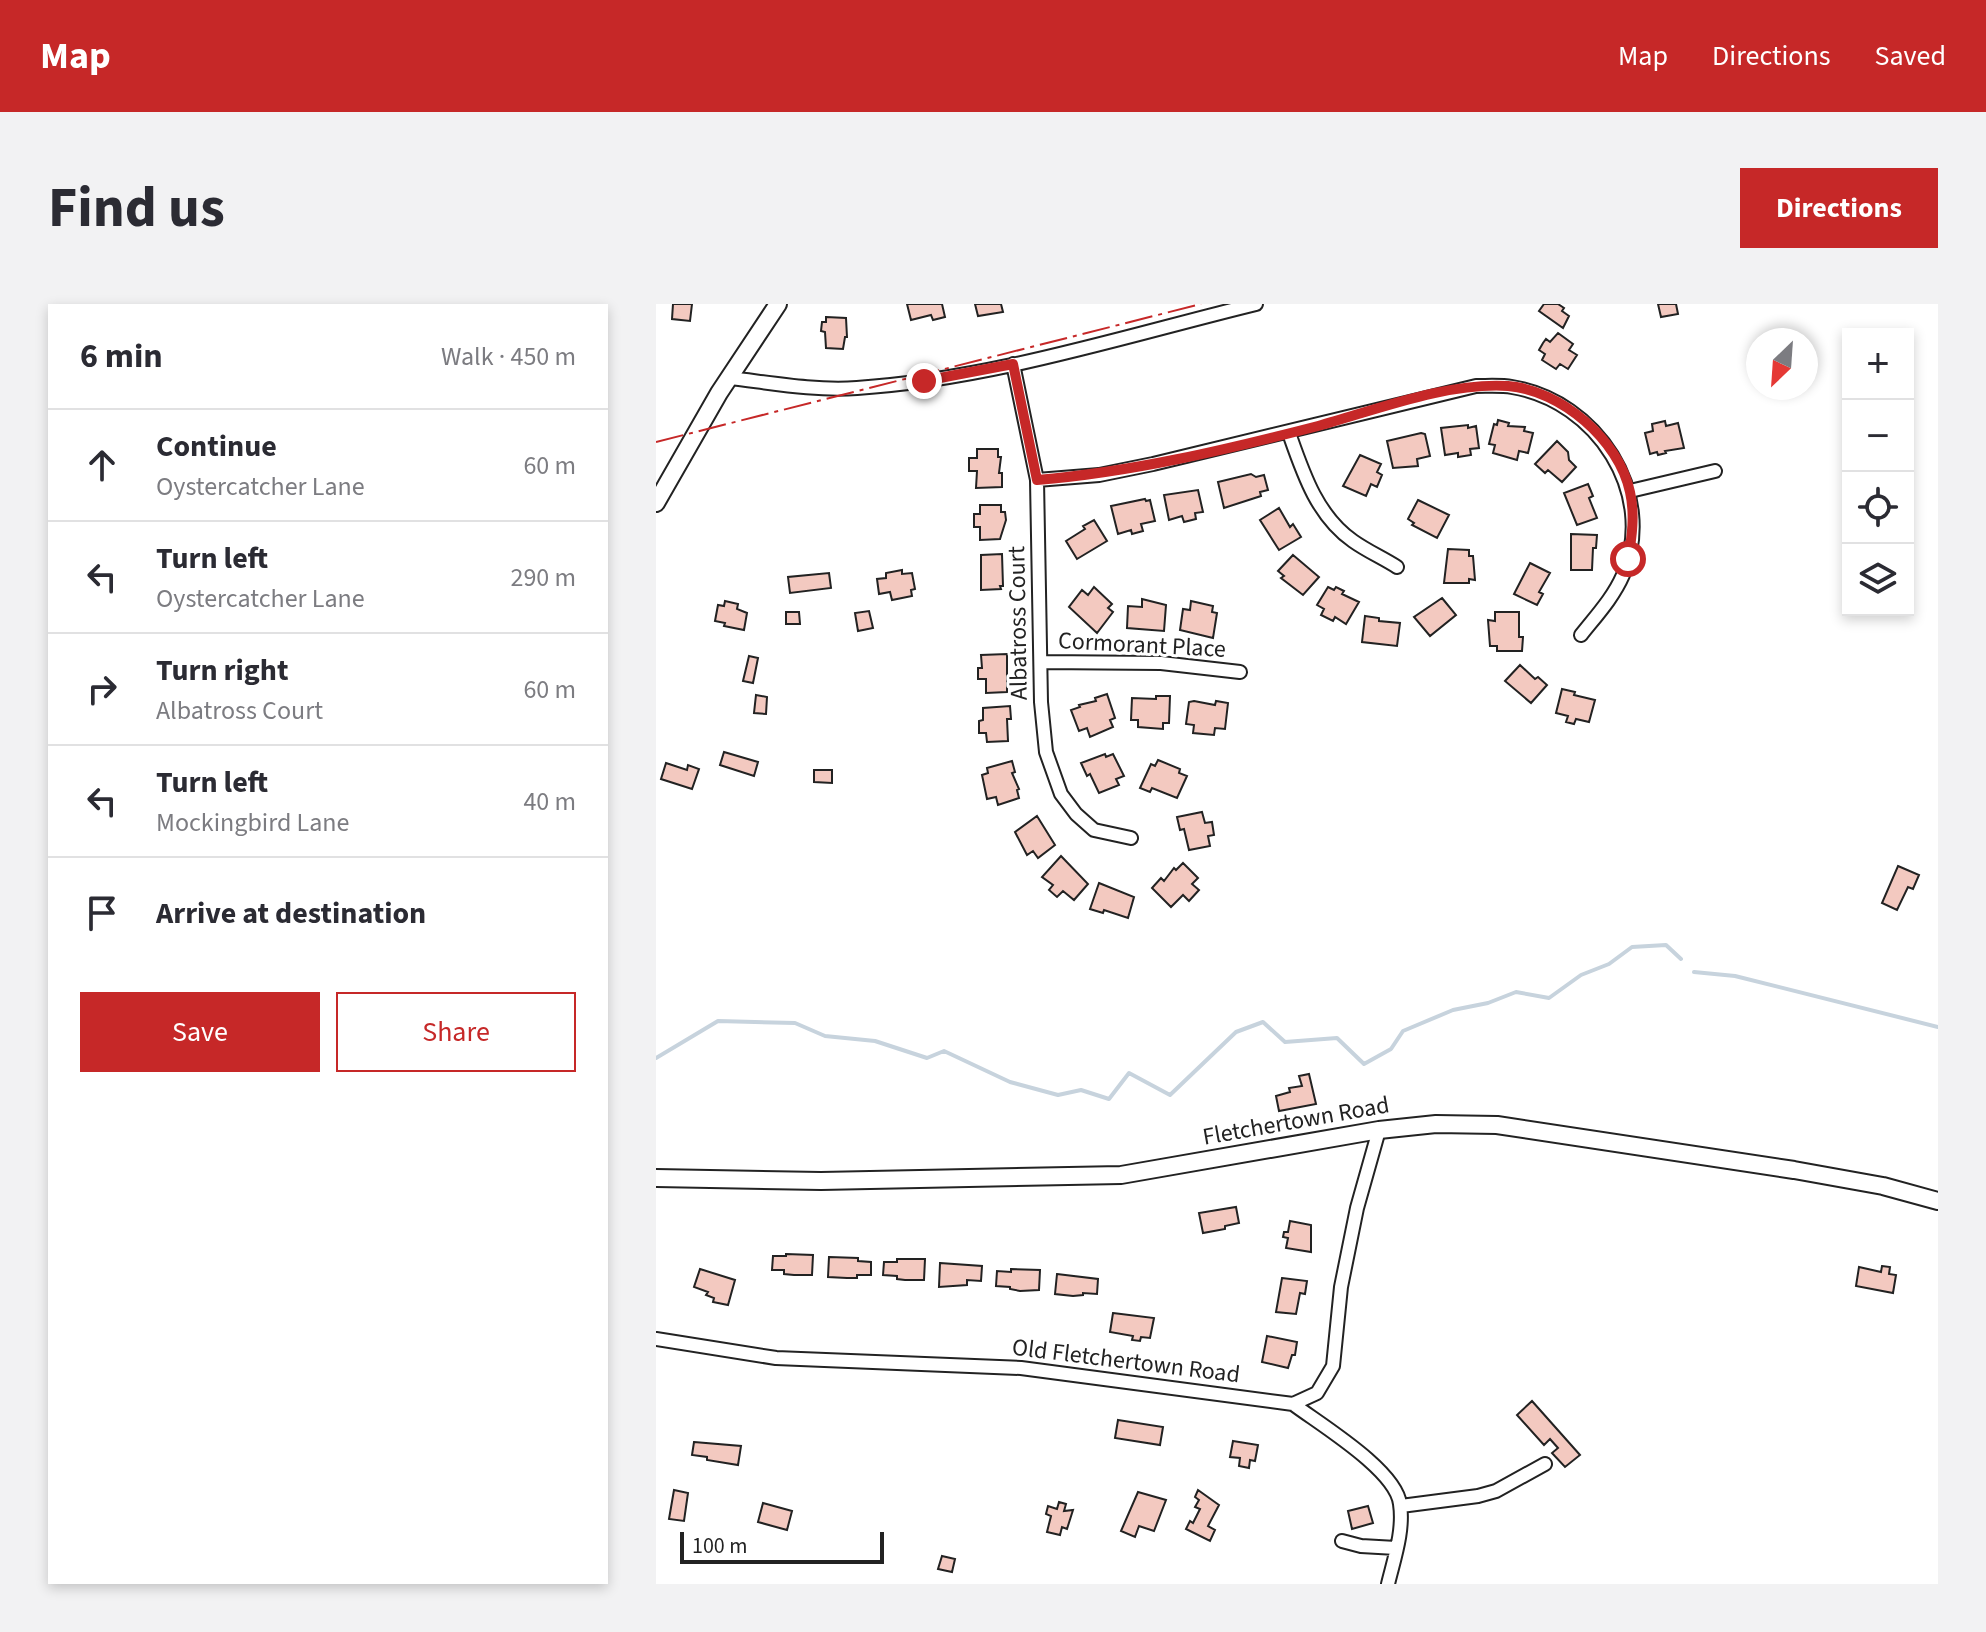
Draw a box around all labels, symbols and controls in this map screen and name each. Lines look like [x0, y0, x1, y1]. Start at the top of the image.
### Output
text: Map [40, 29, 111, 83]
text: Map [1618, 36, 1668, 76]
text: Directions [1712, 36, 1831, 76]
text: Saved [1875, 36, 1946, 76]
button: Directions [1740, 168, 1938, 248]
text: Find us [48, 169, 225, 248]
north arrow [1746, 328, 1818, 400]
map controls [1842, 328, 1914, 616]
button: + [1842, 328, 1914, 400]
text: 6 min [80, 332, 163, 381]
text: Walk · 450 m [441, 338, 576, 375]
route end [906, 363, 942, 399]
button: − [1842, 400, 1914, 472]
text: Continue [156, 425, 277, 468]
icon: ahead [80, 443, 124, 487]
text: 60 m [523, 447, 576, 484]
text: Oystercatcher Lane [156, 468, 365, 505]
button: locate [1842, 472, 1914, 544]
text: Turn left [156, 537, 268, 580]
route start [1610, 541, 1646, 577]
button: layers [1842, 544, 1914, 616]
street label: Albatross Court [999, 546, 1037, 700]
icon: left [80, 555, 124, 599]
text: 290 m [510, 559, 576, 596]
text: Oystercatcher Lane [156, 580, 365, 617]
street label: Cormorant Place [1057, 623, 1227, 667]
text: Turn right [156, 649, 288, 692]
icon: right [80, 667, 124, 711]
text: 60 m [523, 671, 576, 708]
text: Albatross Court [156, 692, 323, 729]
text: Turn left [156, 761, 268, 804]
icon: left [80, 779, 124, 823]
text: 40 m [523, 783, 576, 820]
text: Mockingbird Lane [156, 804, 349, 841]
icon: arrive [80, 891, 124, 935]
text: Arrive at destination [156, 892, 426, 935]
button: Save [80, 992, 320, 1072]
button: Share [336, 992, 576, 1072]
street label: Fletchertown Road [1200, 1087, 1392, 1155]
street label: Old Fletchertown Road [1010, 1330, 1242, 1392]
scale bar [680, 1528, 884, 1564]
text: 100 m [692, 1530, 747, 1562]

